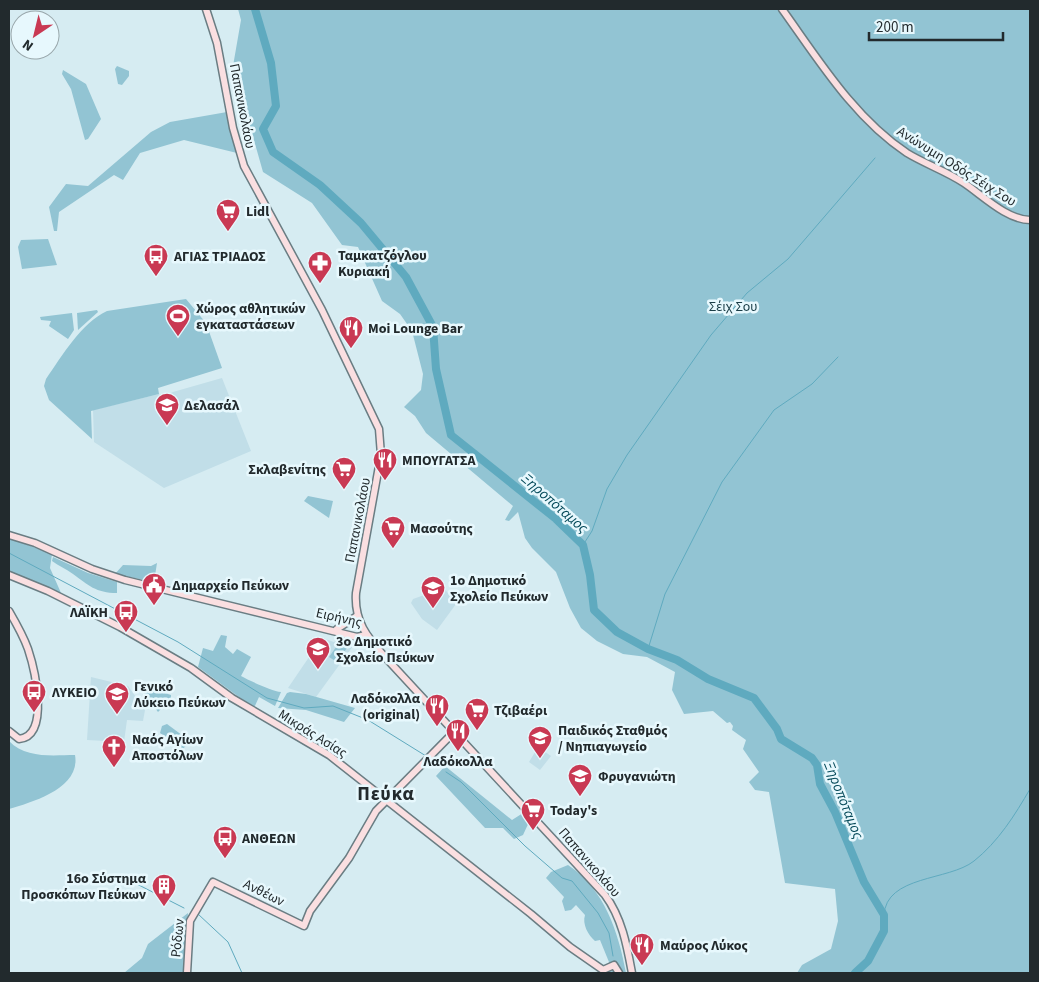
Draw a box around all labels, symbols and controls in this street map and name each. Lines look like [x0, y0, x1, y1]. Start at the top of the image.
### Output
north arrow [10, 10, 60, 60]
scale bar [869, 10, 1003, 42]
text: 200 m [876, 17, 914, 38]
text: N [19, 34, 38, 56]
street label: Παπανικολάου [224, 62, 260, 150]
street label: Ανώνυμη Οδός Σέιχ Σου [893, 122, 1020, 212]
supermarket icon: Lidl [215, 198, 241, 232]
place label: Lidl [246, 202, 269, 222]
bus stop icon: ΑΓΙΑΣ ΤΡΙΑΔΟΣ [143, 243, 169, 277]
place label: Ταμκατζόγλου Κυριακή [338, 246, 427, 282]
place label: ΑΓΙΑΣ ΤΡΙΑΔΟΣ [173, 247, 266, 267]
pharmacy icon: Ταμκατζόγλου Κυριακή [307, 250, 333, 284]
park label: Σέιχ Σου [709, 297, 757, 317]
place label: Χώρος αθλητικών εγκαταστάσεων [196, 299, 306, 335]
sports icon: Χώρος αθλητικών εγκαταστάσεων [165, 303, 191, 337]
restaurant icon: Moi Lounge Bar [338, 315, 364, 349]
place label: Moi Lounge Bar [368, 319, 463, 339]
school or university icon: Δελασάλ [154, 392, 180, 426]
place label: Δελασάλ [184, 396, 240, 416]
restaurant icon: ΜΠΟΥΓΑΤΣΑ [372, 447, 398, 481]
place label: ΜΠΟΥΓΑΤΣΑ [402, 451, 476, 471]
supermarket icon: Σκλαβενίτης [331, 456, 357, 490]
place label: Σκλαβενίτης [248, 460, 327, 480]
water label: Ξηροπόταμος [516, 468, 593, 539]
street label: Παπανικολάου [340, 476, 376, 564]
supermarket icon: Μασούτης [380, 515, 406, 549]
place label: Μασούτης [410, 519, 474, 539]
place label: 1ο Δημοτικό Σχολείο Πεύκων [450, 571, 549, 607]
public building icon: Δημαρχείο Πεύκων [141, 572, 167, 606]
school or university icon: 1ο Δημοτικό Σχολείο Πεύκων [420, 575, 446, 609]
place label: Δημαρχείο Πεύκων [172, 576, 290, 596]
bus stop icon: ΛΑΪΚΗ [113, 599, 139, 633]
place label: ΛΑΪΚΗ [69, 603, 108, 623]
street label: Ειρήνης [314, 603, 364, 633]
place label: 3ο Δημοτικό Σχολείο Πεύκων [336, 632, 435, 668]
school or university icon: 3ο Δημοτικό Σχολείο Πεύκων [305, 636, 331, 670]
place label: Γενικό Λύκειο Πεύκων [133, 677, 227, 713]
bus stop icon: ΛΥΚΕΙΟ [21, 679, 47, 713]
school or university icon: Γενικό Λύκειο Πεύκων [104, 681, 130, 715]
place label: ΛΥΚΕΙΟ [51, 683, 97, 703]
place label: Λαδόκολλα (original) [350, 689, 421, 725]
restaurant icon: Λαδόκολλα (original) [424, 693, 450, 727]
supermarket icon: Τζιβαέρι [464, 697, 490, 731]
place label: Τζιβαέρι [494, 701, 548, 721]
street label: Μικράς Ασίας [274, 705, 351, 763]
restaurant icon: Λαδόκολλα [445, 718, 471, 752]
place label: Παιδικός Σταθμός / Νηπιαγωγείο [558, 721, 668, 757]
school or university icon: Παιδικός Σταθμός / Νηπιαγωγείο [527, 725, 553, 759]
place label: Ναός Αγίων Αποστόλων [131, 730, 204, 766]
church icon: Ναός Αγίων Αποστόλων [101, 734, 127, 768]
place label: Λαδόκολλα [422, 752, 493, 772]
water label: Ξηροπόταμος [818, 757, 869, 843]
school or university icon: Φρυγανιώτη [567, 763, 593, 797]
place label: Φρυγανιώτη [598, 767, 676, 787]
district label: Πεύκα [357, 781, 415, 808]
supermarket icon: Today's [520, 797, 546, 831]
place label: Today's [550, 801, 597, 821]
street label: Παπανικολάου [553, 824, 625, 902]
bus stop icon: ΑΝΘΕΩΝ [212, 825, 238, 859]
place label: ΑΝΘΕΩΝ [241, 829, 296, 849]
place label: 16ο Σύστημα Προσκόπων Πεύκων [21, 869, 147, 905]
building icon: 16ο Σύστημα Προσκόπων Πεύκων [151, 873, 177, 907]
street label: Ανθέων [240, 874, 288, 912]
street label: Ρόδων [166, 917, 190, 958]
restaurant icon: Μαύρος Λύκος [629, 932, 655, 966]
place label: Μαύρος Λύκος [660, 936, 748, 956]

